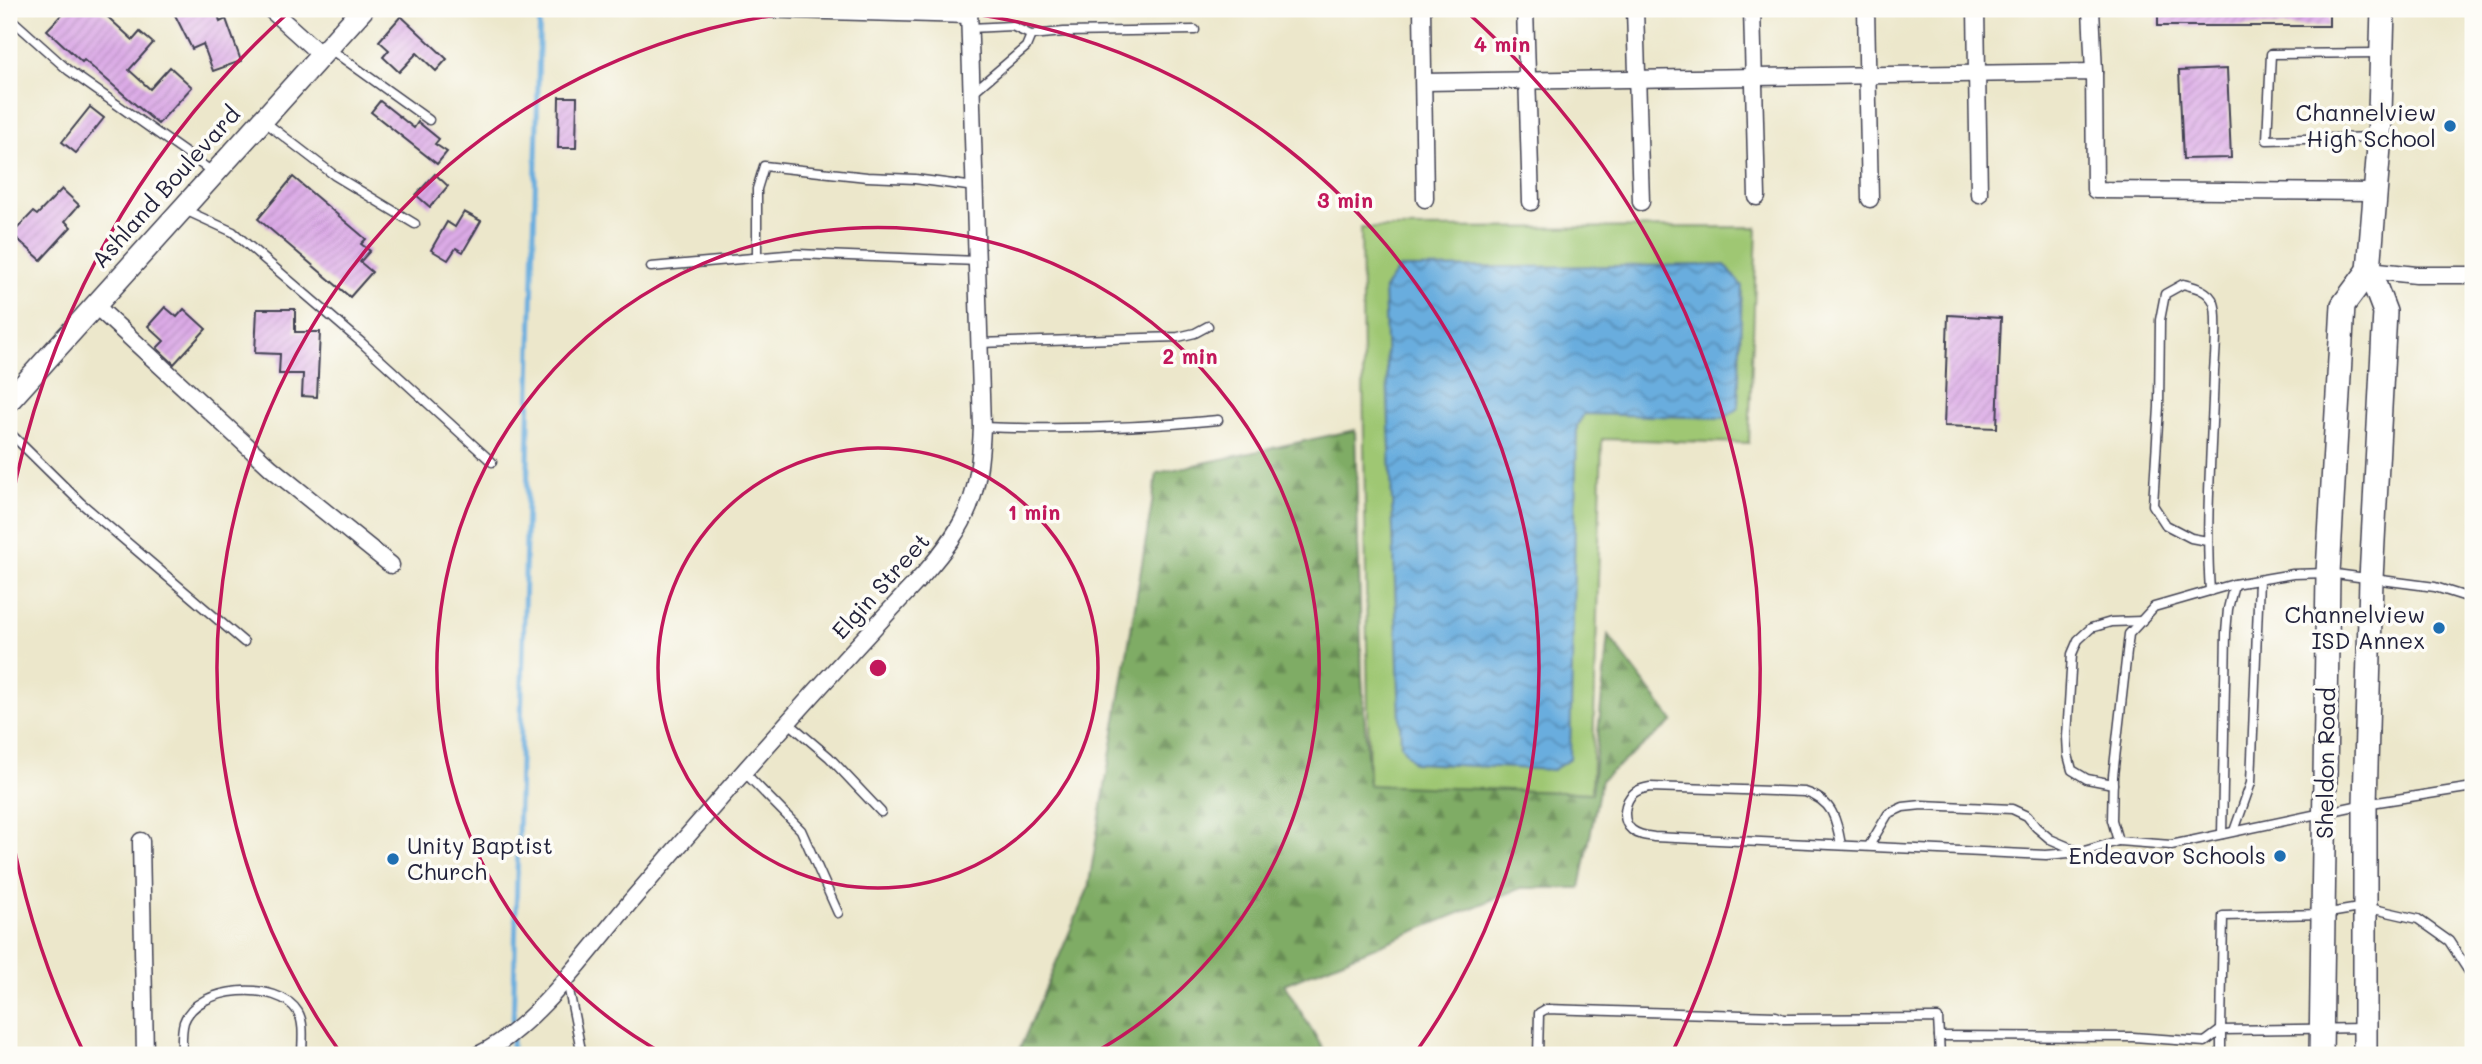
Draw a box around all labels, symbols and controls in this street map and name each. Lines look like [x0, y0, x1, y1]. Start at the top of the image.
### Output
text: 4 min [1474, 30, 1530, 57]
place label: Channelview High School [2295, 97, 2436, 153]
street label: Ashland Boulevard [85, 99, 246, 274]
marker: Channelview High School [2442, 118, 2458, 134]
text: 3 min [1317, 186, 1373, 213]
text: 2 min [1162, 342, 1218, 369]
text: 1 min [1008, 498, 1060, 525]
street label: Elgin Street [825, 526, 936, 645]
place label: Channelview ISD Annex [2284, 599, 2425, 655]
marker: Channelview ISD Annex [2431, 620, 2447, 636]
centre of rings [866, 656, 890, 680]
street label: Sheldon Road [2309, 687, 2341, 839]
place label: Unity Baptist Church [407, 830, 553, 886]
place label: Endeavor Schools [2069, 840, 2266, 870]
marker: Endeavor Schools [2272, 848, 2288, 864]
marker: Unity Baptist Church [385, 851, 401, 867]

